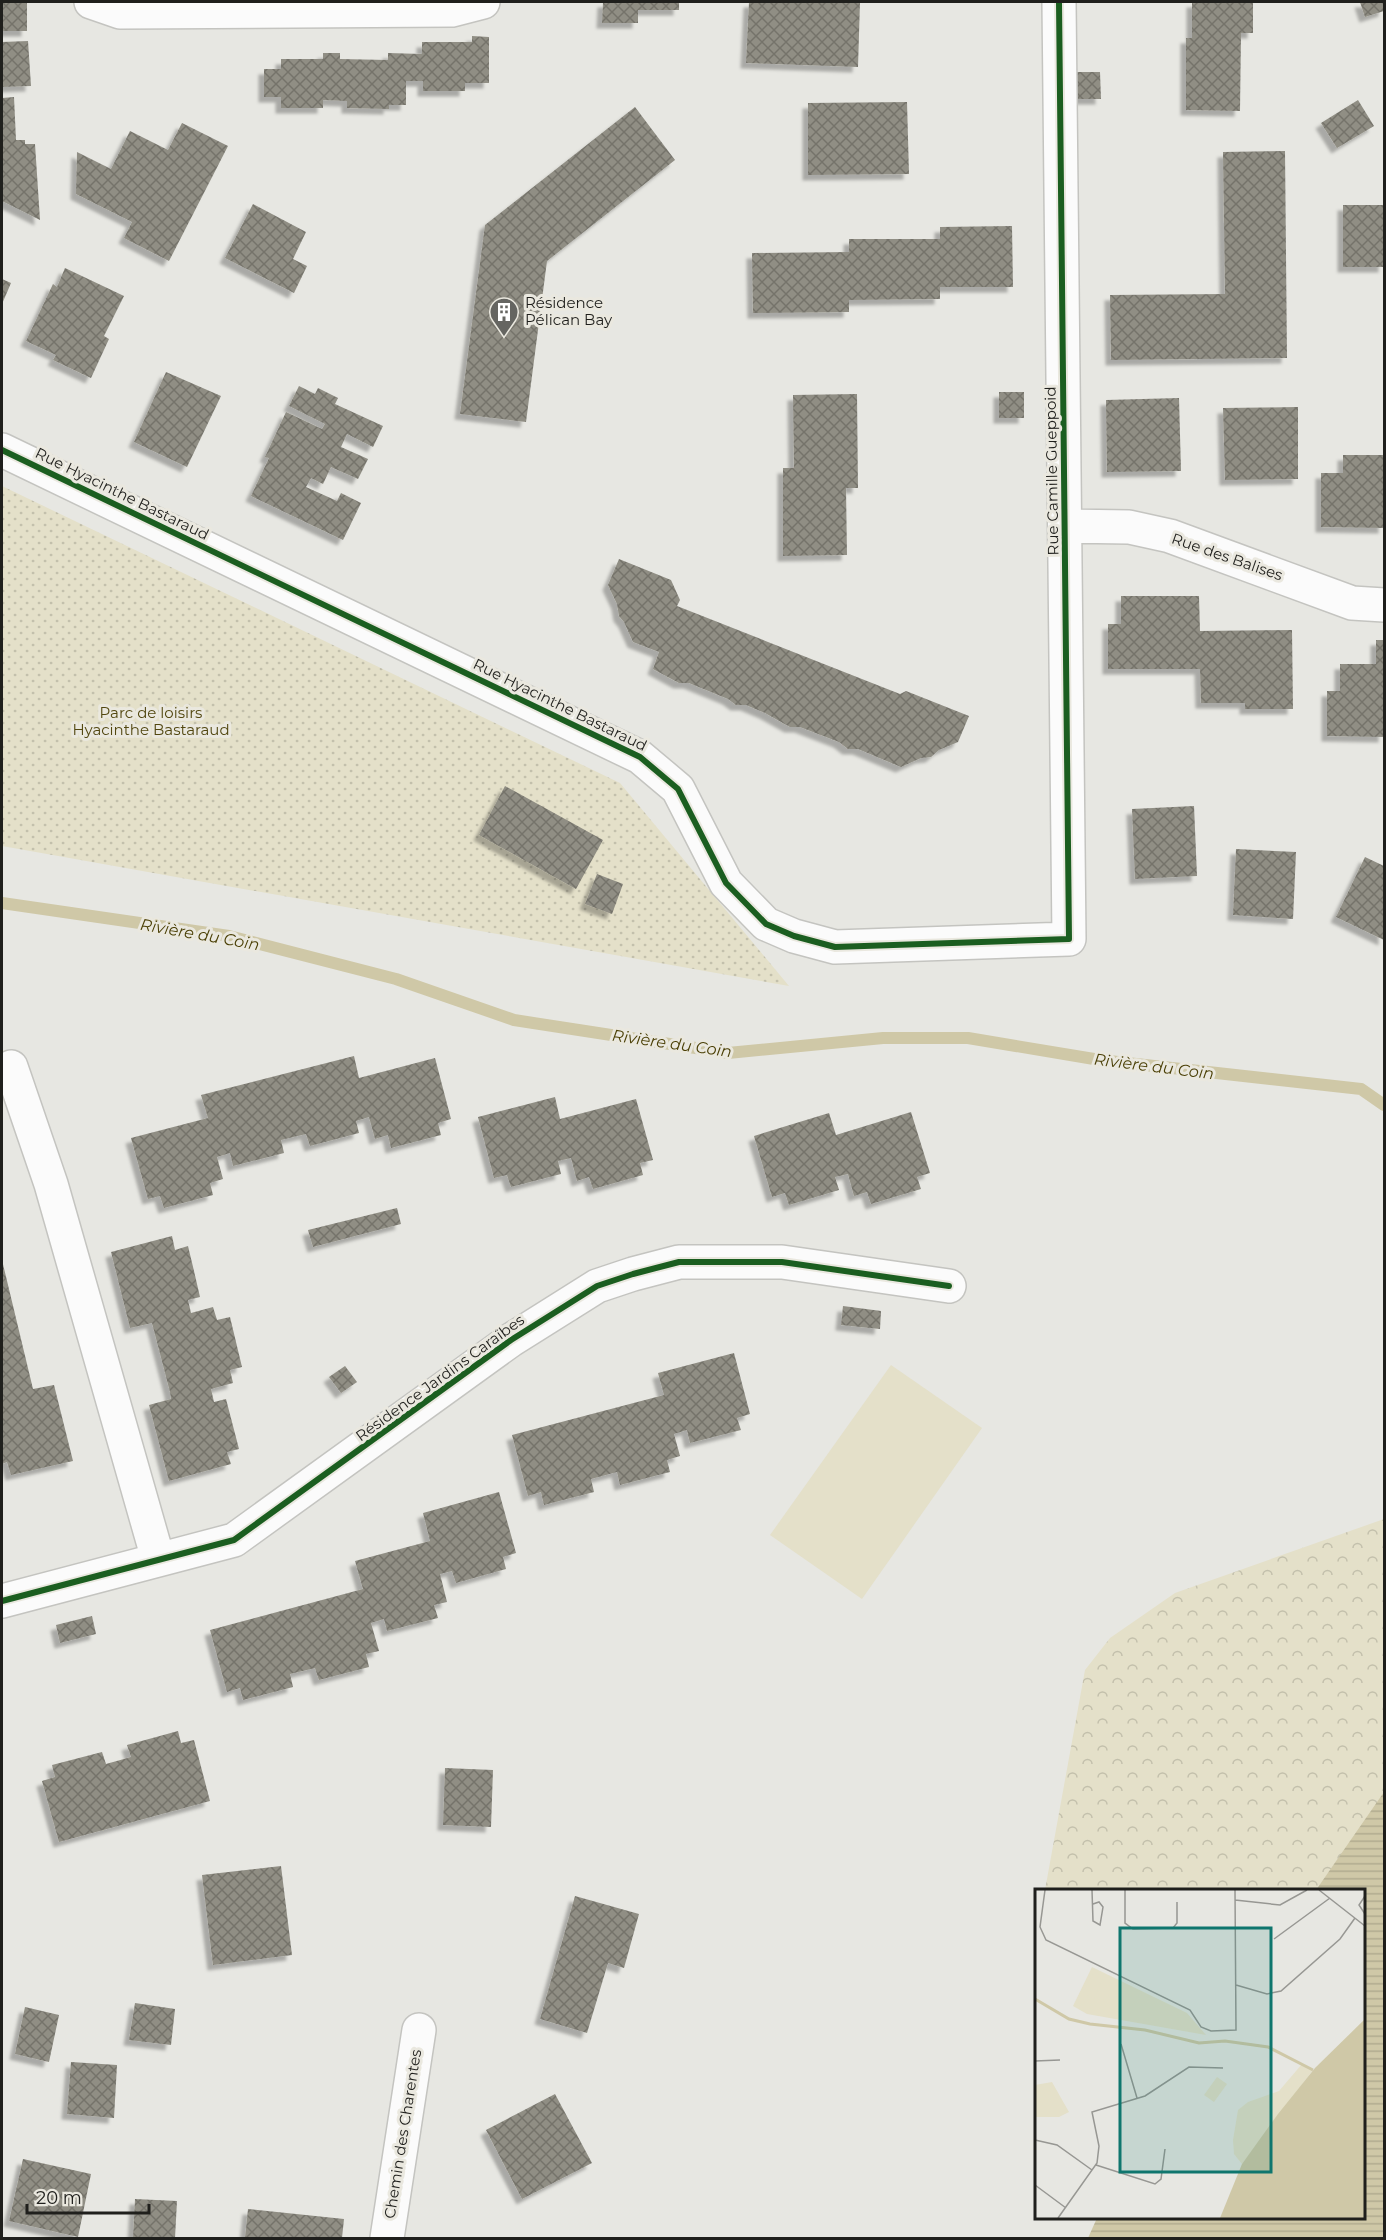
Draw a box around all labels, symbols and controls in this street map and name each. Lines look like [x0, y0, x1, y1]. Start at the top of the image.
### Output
place label: Résidence Pélican Bay [525, 293, 613, 329]
building icon: Résidence Pélican Bay [488, 296, 520, 338]
street label: Rue Camille Gueppoid [1041, 386, 1062, 556]
street label: Rue Hyacinthe Bastaraud [32, 443, 212, 544]
street label: Rue des Balises [1169, 529, 1285, 584]
street label: Rue Hyacinthe Bastaraud [470, 654, 650, 755]
park label: Parc de loisirs Hyacinthe Bastaraud [72, 703, 230, 739]
water label: Rivière du Coin [139, 915, 261, 954]
water label: Rivière du Coin [611, 1026, 733, 1061]
water label: Rivière du Coin [1093, 1050, 1215, 1083]
street label: Résidence Jardins Caraïbes [352, 1310, 528, 1445]
inset map [1035, 1889, 1365, 2219]
street label: Chemin des Charentes [380, 2048, 425, 2220]
scale bar [27, 2177, 148, 2215]
text: 20 m [36, 2187, 82, 2209]

